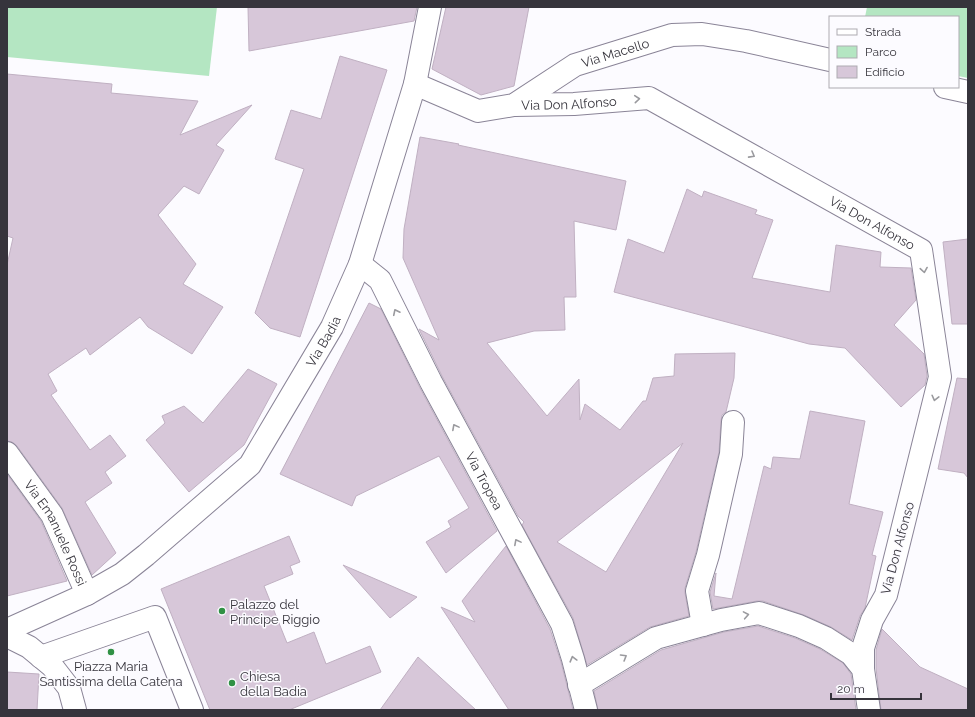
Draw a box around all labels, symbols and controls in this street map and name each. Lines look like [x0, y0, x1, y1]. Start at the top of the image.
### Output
legend [829, 16, 959, 88]
text: Strada [865, 25, 901, 39]
street label: Via Macello [580, 35, 651, 71]
text: Parco [865, 45, 897, 59]
text: Edificio [865, 65, 905, 79]
street label: Via Don Alfonso [521, 94, 617, 113]
one-way arrow [634, 94, 640, 103]
one-way arrow [747, 151, 755, 158]
street label: Via Don Alfonso [827, 193, 918, 253]
one-way arrow [919, 267, 928, 273]
one-way arrow [393, 308, 401, 316]
street label: Via Badia [303, 314, 344, 369]
one-way arrow [931, 394, 940, 401]
one-way arrow [453, 424, 460, 431]
street label: Via Tropea [462, 450, 506, 512]
street label: Via Emanuele Rossi [21, 477, 89, 588]
street label: Via Don Alfonso [878, 500, 917, 596]
one-way arrow [515, 538, 522, 546]
place label: Palazzo del Principe Riggio [230, 597, 320, 627]
marker: Palazzo del Principe Riggio [217, 606, 227, 616]
one-way arrow [743, 612, 749, 620]
marker: Piazza Maria Santissima della Catena [106, 647, 116, 657]
one-way arrow [569, 655, 578, 662]
one-way arrow [620, 655, 627, 662]
place label: Piazza Maria Santissima della Catena [39, 659, 183, 689]
place label: Chiesa della Badia [240, 669, 307, 699]
scale bar [831, 675, 921, 701]
marker: Chiesa della Badia [227, 678, 237, 688]
text: 20 m [837, 682, 865, 696]

